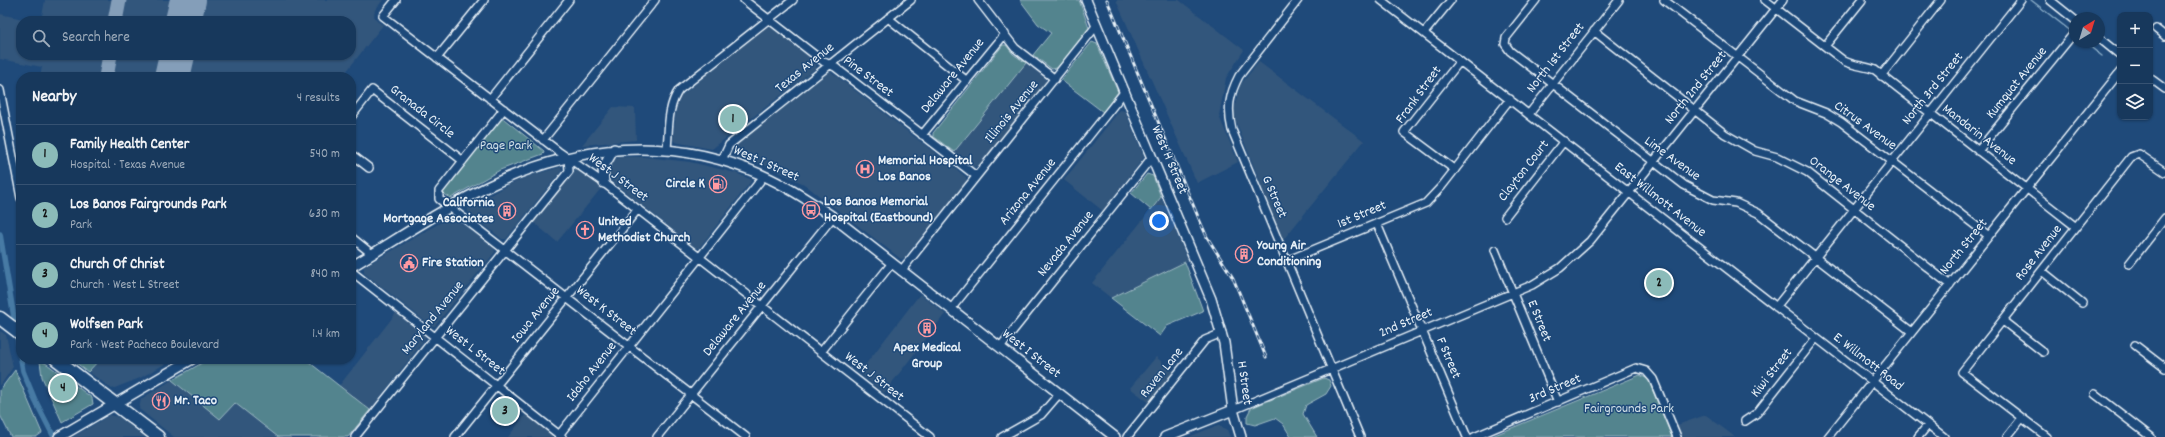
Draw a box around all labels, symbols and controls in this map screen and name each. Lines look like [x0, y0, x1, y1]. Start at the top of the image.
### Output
north arrow [2069, 12, 2105, 48]
map controls [2117, 12, 2153, 120]
button: + [2117, 12, 2153, 48]
search box [16, 16, 356, 60]
street label: North 1st Street [1522, 19, 1590, 97]
icon: search [30, 27, 52, 49]
text: Search here [62, 27, 130, 49]
street label: Delaware Avenue [916, 34, 990, 118]
street label: Texas Avenue [771, 38, 839, 98]
street label: Kumquat Avenue [1982, 43, 2052, 123]
street label: North 2nd Street [1660, 47, 1732, 129]
street label: North 3rd Street [1897, 48, 1969, 130]
button: − [2117, 48, 2153, 84]
street label: Pine Street [839, 51, 897, 103]
street label: Frank Street [1391, 62, 1447, 128]
street label: Illinois Avenue [980, 76, 1044, 148]
street label: Granada Circle [385, 80, 459, 144]
button: layers [2117, 84, 2153, 120]
text: Nearby [32, 86, 76, 110]
text: 4 results [297, 89, 340, 108]
street label: Citrus Avenue [1829, 96, 1901, 156]
street label: Mandarin Avenue [1937, 99, 2021, 171]
pin: 1 [720, 104, 746, 134]
street label: West H Street [1146, 123, 1192, 197]
street label: Lime Avenue [1640, 132, 1704, 186]
text: Family Health Center [70, 134, 189, 156]
park label: Page Park [480, 136, 532, 156]
street label: Clayton Court [1494, 136, 1554, 206]
street label: West I Street [730, 141, 802, 187]
text: 1 [44, 145, 46, 164]
text: 540 m [310, 145, 340, 164]
street label: West J Street [584, 149, 652, 207]
place label: Memorial Hospital Los Banos [878, 151, 973, 187]
street label: Orange Avenue [1804, 151, 1880, 217]
street label: Arizona Avenue [995, 154, 1061, 230]
text: Hospital · Texas Avenue [70, 156, 185, 175]
street label: East Willmott Avenue [1610, 158, 1710, 242]
hospital icon: Memorial Hospital Los Banos [855, 159, 875, 179]
street label: G Street [1256, 173, 1292, 221]
place label: Circle K [666, 174, 706, 194]
fuel station icon: Circle K [708, 174, 728, 194]
place label: Los Banos Memorial Hospital (Eastbound) [824, 192, 933, 228]
place label: California Mortgage Associates [383, 193, 495, 229]
text: Los Banos Fairgrounds Park [70, 194, 227, 216]
street label: 1st Street [1334, 196, 1390, 234]
bus stop icon: Los Banos Memorial Hospital (Eastbound) [801, 200, 821, 220]
building icon: California Mortgage Associates [497, 201, 517, 221]
text: 2 [42, 205, 48, 224]
text: 630 m [309, 205, 340, 224]
street label: Nevada Avenue [1033, 207, 1099, 281]
your location [1149, 211, 1169, 231]
place label: United Methodist Church [598, 212, 691, 248]
street label: North Street [1935, 215, 1993, 279]
text: Park [70, 216, 92, 235]
church icon: United Methodist Church [575, 220, 595, 240]
street label: Rose Avenue [2011, 221, 2067, 285]
place label: Young Air Conditioning [1256, 236, 1321, 272]
building icon: Young Air Conditioning [1234, 244, 1254, 264]
public building icon: Fire Station [399, 253, 419, 273]
place label: Fire Station [422, 253, 484, 273]
text: Church Of Christ [70, 254, 164, 276]
text: 3 [42, 265, 48, 284]
text: 840 m [310, 265, 340, 284]
pin: 2 [1646, 268, 1672, 298]
text: Church · West L Street [70, 276, 179, 295]
street label: Maryland Avenue [397, 277, 469, 359]
street label: Delaware Avenue [698, 277, 772, 361]
street label: West K Street [571, 281, 641, 341]
street label: Iowa Avenue [507, 282, 565, 348]
street label: E Street [1522, 297, 1556, 345]
street label: 2nd Street [1376, 303, 1436, 343]
text: Wolfsen Park [70, 314, 143, 336]
building icon: Apex Medical Group [917, 318, 937, 338]
street label: West L Street [441, 321, 509, 381]
text: 4 [42, 325, 48, 344]
text: 1.4 km [312, 325, 340, 344]
street label: West I Street [997, 325, 1065, 383]
street label: E. Willmott Road [1828, 328, 1908, 396]
street label: F Street [1430, 334, 1466, 382]
text: Park · West Pacheco Boulevard [70, 336, 219, 355]
street label: Idaho Avenue [562, 338, 622, 406]
place label: Apex Medical Group [893, 338, 962, 374]
street label: Raven Lane [1135, 343, 1189, 403]
street label: Kiwi Street [1746, 344, 1798, 402]
street label: West J Street [840, 347, 908, 407]
street label: H Street [1231, 360, 1257, 406]
street label: 3rd Street [1526, 369, 1584, 409]
pin: 4 [50, 373, 76, 403]
restaurant icon: Mr. Taco [151, 391, 171, 411]
place label: Mr. Taco [174, 391, 217, 411]
pin: 3 [492, 396, 518, 426]
park label: Fairgrounds Park [1584, 399, 1674, 419]

